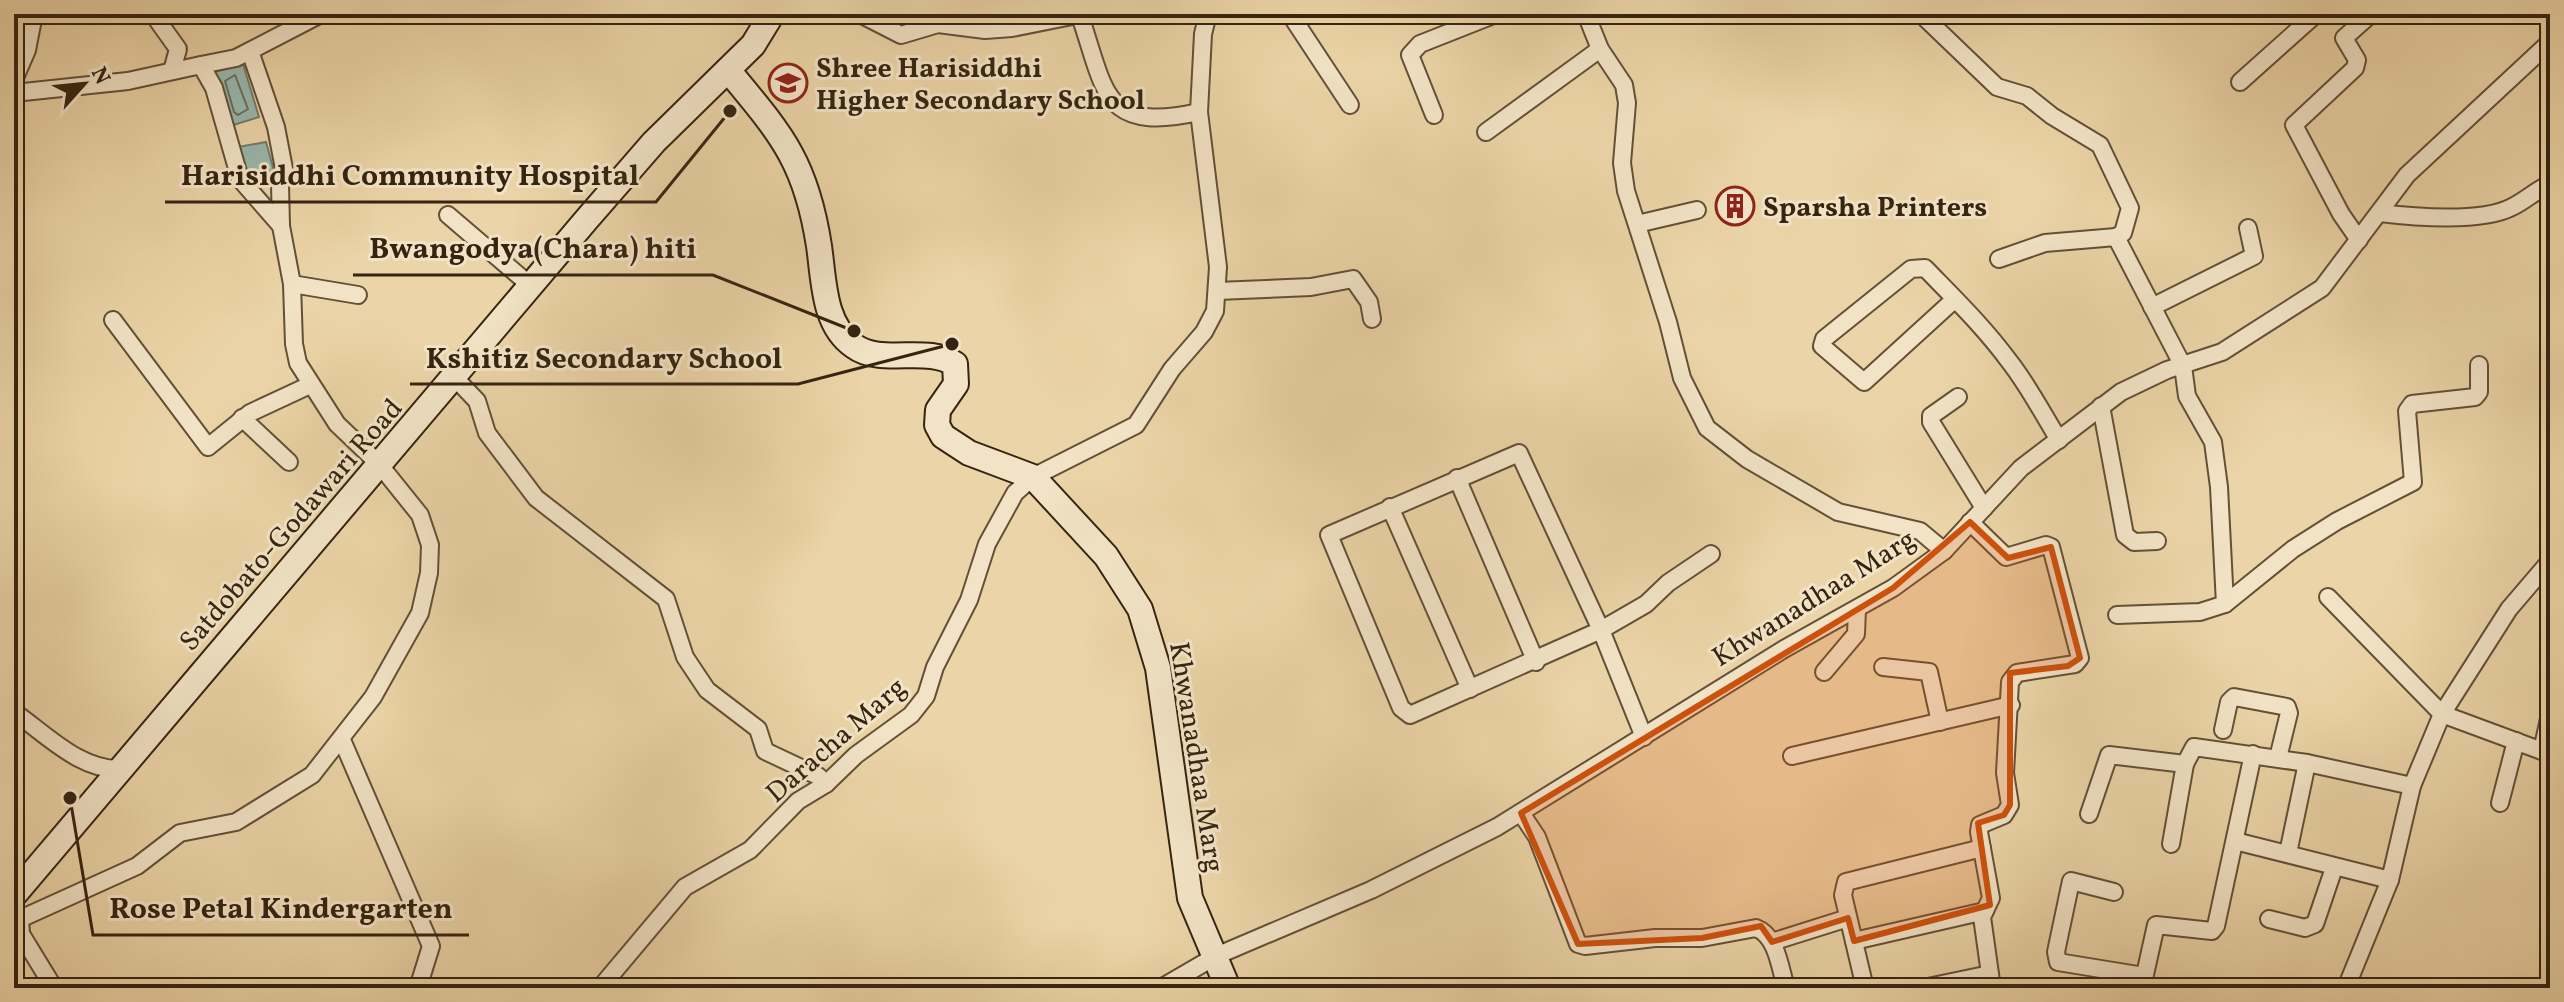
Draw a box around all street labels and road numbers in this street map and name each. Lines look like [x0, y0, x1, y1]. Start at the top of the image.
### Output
street label: Satdobato-Godawari Road [171, 391, 413, 660]
street label: Khwanadhaa Marg [1705, 521, 1923, 677]
street label: Khwanadhaa Marg [1158, 639, 1233, 875]
street label: Daracha Marg [758, 669, 915, 813]

